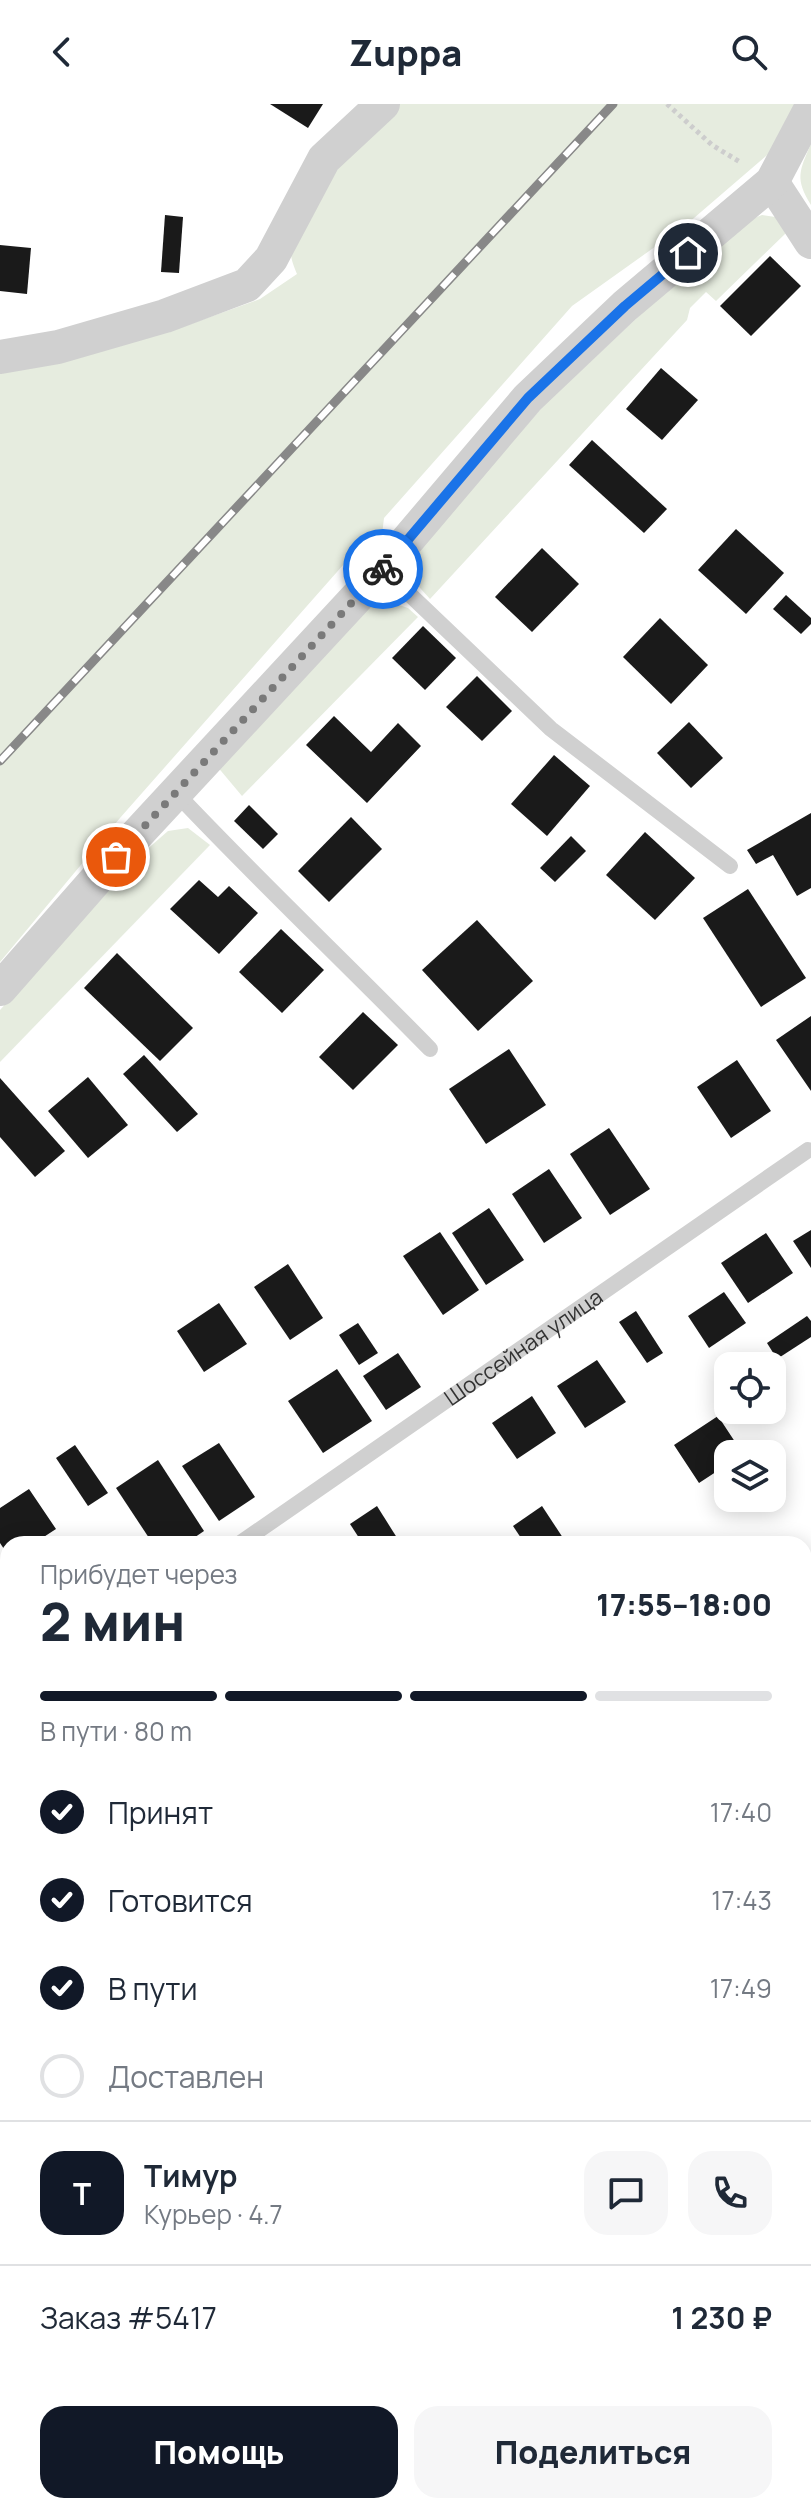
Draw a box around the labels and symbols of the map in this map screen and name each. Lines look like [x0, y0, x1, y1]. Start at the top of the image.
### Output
pin [654, 219, 722, 287]
courier [343, 529, 423, 609]
pin [82, 823, 150, 891]
street label: Шоссейная улица [438, 1282, 609, 1412]

